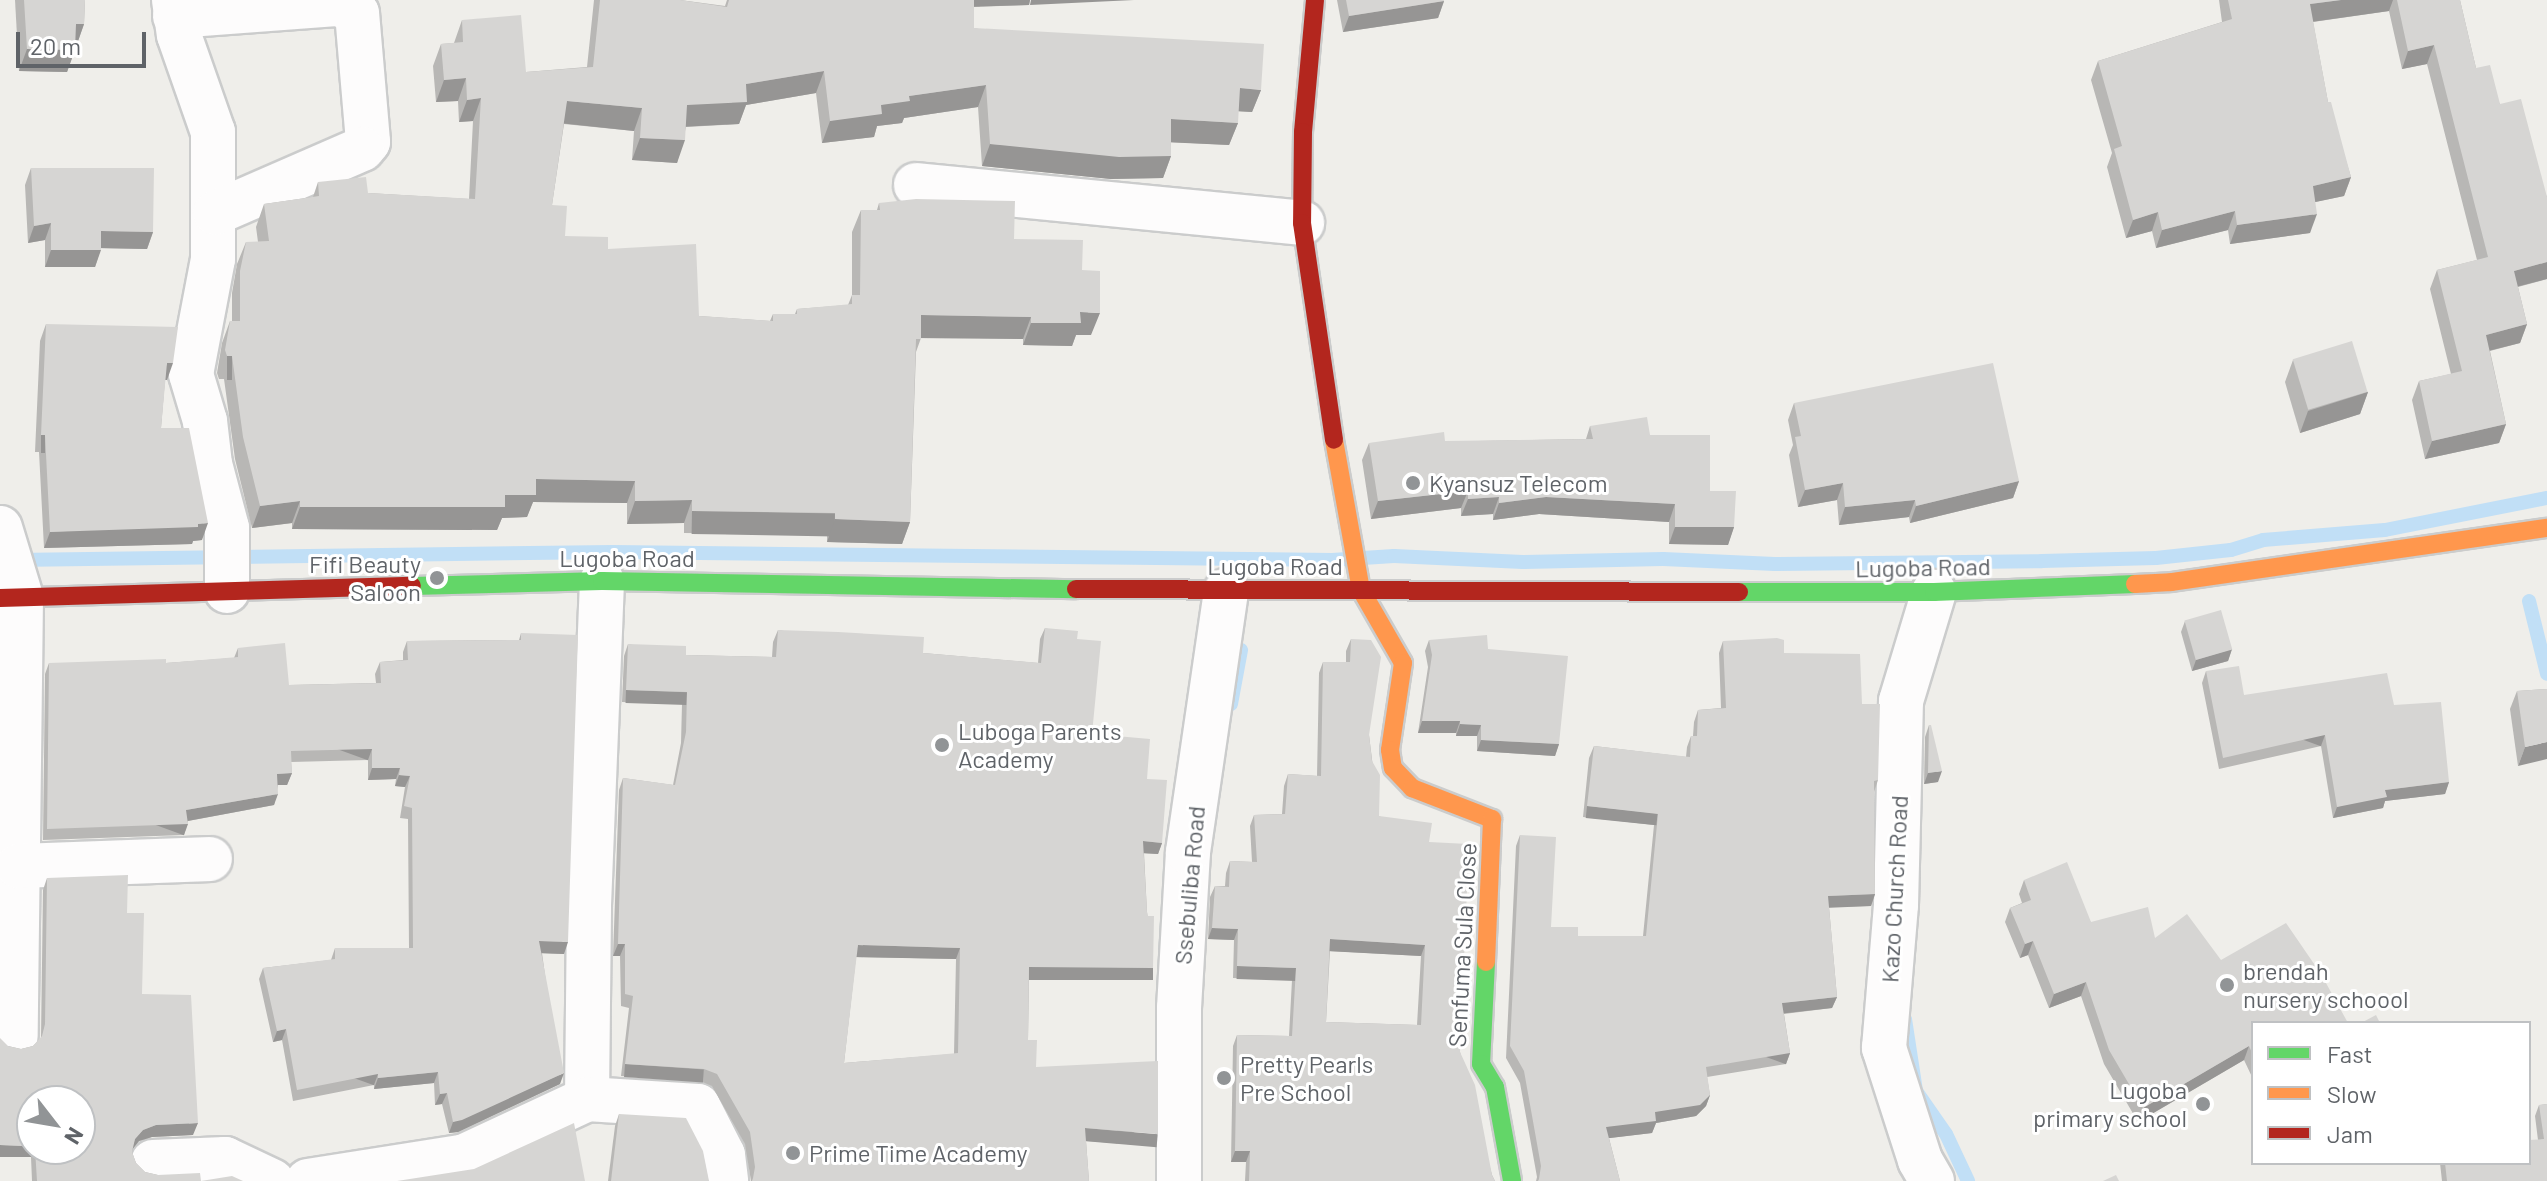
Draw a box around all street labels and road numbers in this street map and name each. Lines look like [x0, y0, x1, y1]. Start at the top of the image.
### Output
street label: Lugoba Road [559, 544, 695, 572]
street label: Lugoba Road [1855, 551, 1991, 583]
street label: Lugoba Road [1207, 552, 1343, 580]
street label: Kazo Church Road [1875, 794, 1913, 984]
street label: Ssebuliba Road [1168, 804, 1210, 966]
street label: Senfuma Sula Close [1442, 842, 1482, 1048]

